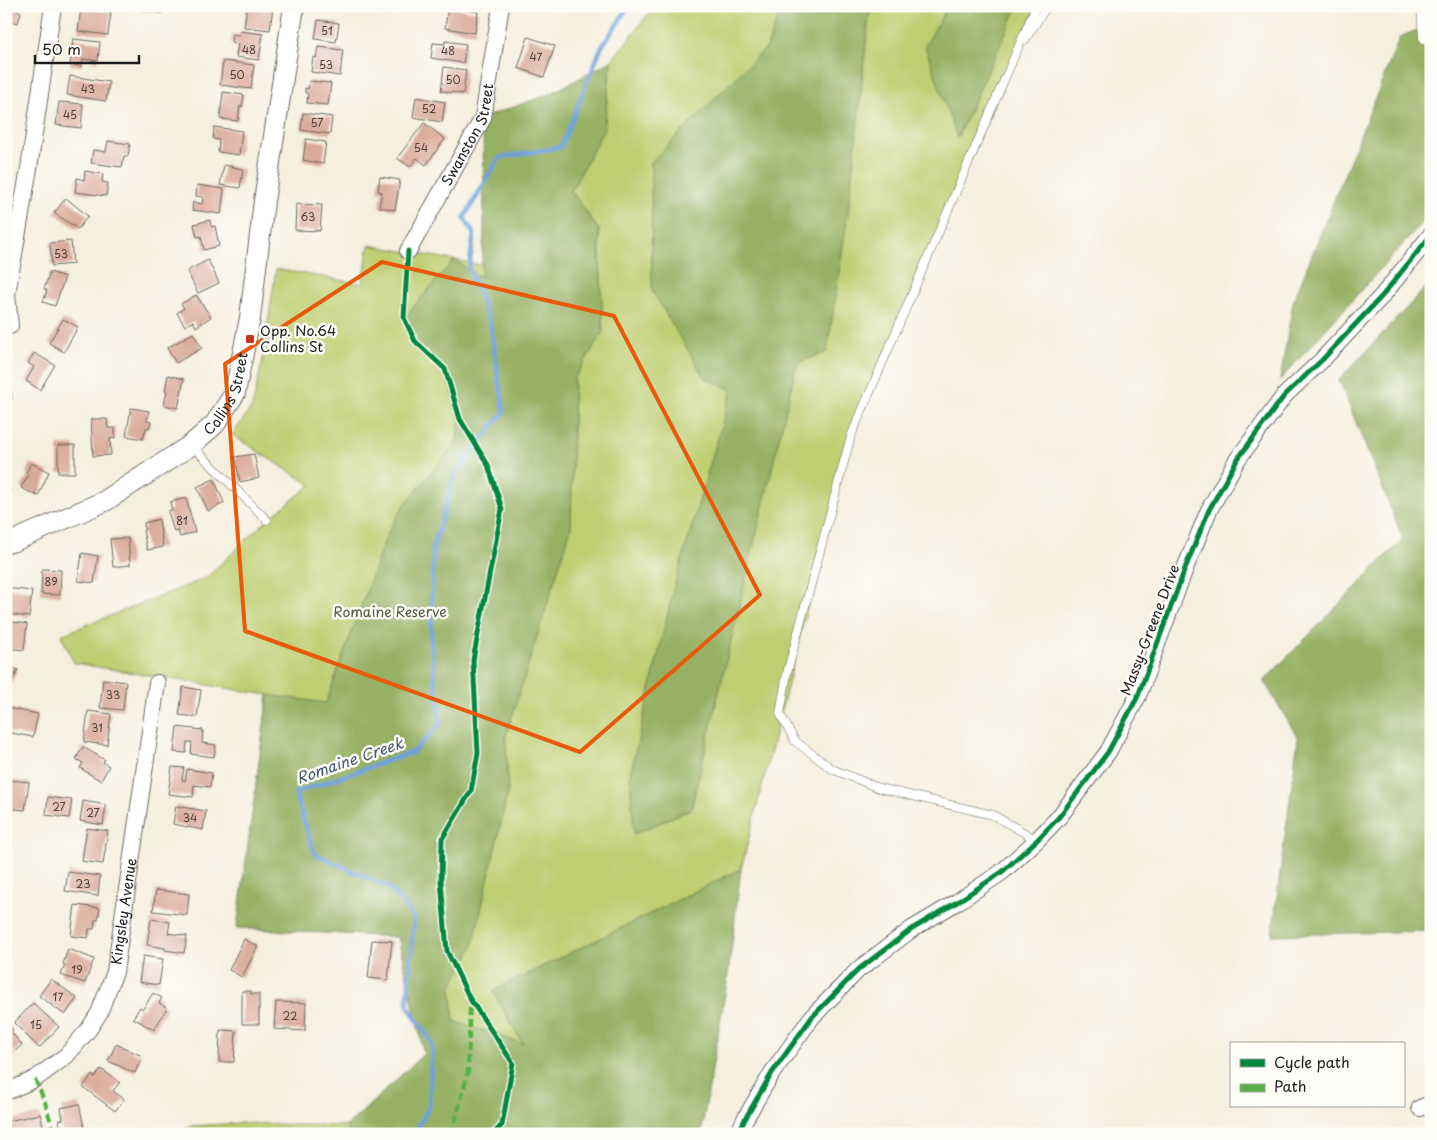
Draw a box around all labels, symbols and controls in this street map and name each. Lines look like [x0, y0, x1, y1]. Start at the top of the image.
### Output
house number: 51 [321, 22, 333, 39]
scale bar [35, 32, 139, 64]
text: 50 m [42, 37, 81, 60]
house number: 48 [242, 41, 256, 58]
house number: 48 [441, 42, 455, 59]
house number: 47 [530, 48, 543, 65]
house number: 53 [319, 56, 333, 73]
house number: 50 [229, 66, 245, 83]
house number: 50 [445, 71, 461, 88]
house number: 43 [81, 80, 95, 97]
street label: Swanston Street [436, 81, 498, 189]
house number: 52 [422, 100, 436, 117]
house number: 45 [63, 106, 77, 123]
house number: 57 [310, 114, 324, 131]
house number: 54 [414, 139, 428, 156]
house number: 63 [301, 208, 315, 225]
house number: 53 [54, 245, 68, 262]
place label: Opp. No.64 Collins St [260, 320, 336, 357]
marker: Opp. No.64 Collins St [244, 333, 256, 345]
street label: Collins Street [198, 350, 253, 440]
house number: 81 [176, 512, 188, 529]
street label: Massy-Greene Drive [1115, 561, 1184, 698]
house number: 89 [44, 573, 58, 590]
park label: Romaine Reserve [333, 601, 447, 622]
house number: 33 [106, 686, 120, 703]
house number: 31 [91, 719, 103, 736]
water label: Romaine Creek [293, 730, 407, 789]
house number: 27 [52, 798, 66, 815]
house number: 27 [86, 804, 100, 821]
house number: 34 [183, 809, 197, 826]
street label: Kingsley Avenue [105, 856, 141, 966]
house number: 23 [76, 875, 90, 892]
house number: 19 [71, 961, 83, 978]
house number: 17 [53, 988, 64, 1005]
house number: 22 [283, 1007, 297, 1024]
house number: 15 [30, 1016, 42, 1033]
legend [1230, 1042, 1404, 1108]
text: Cycle path [1274, 1050, 1350, 1073]
text: Path [1274, 1074, 1306, 1097]

